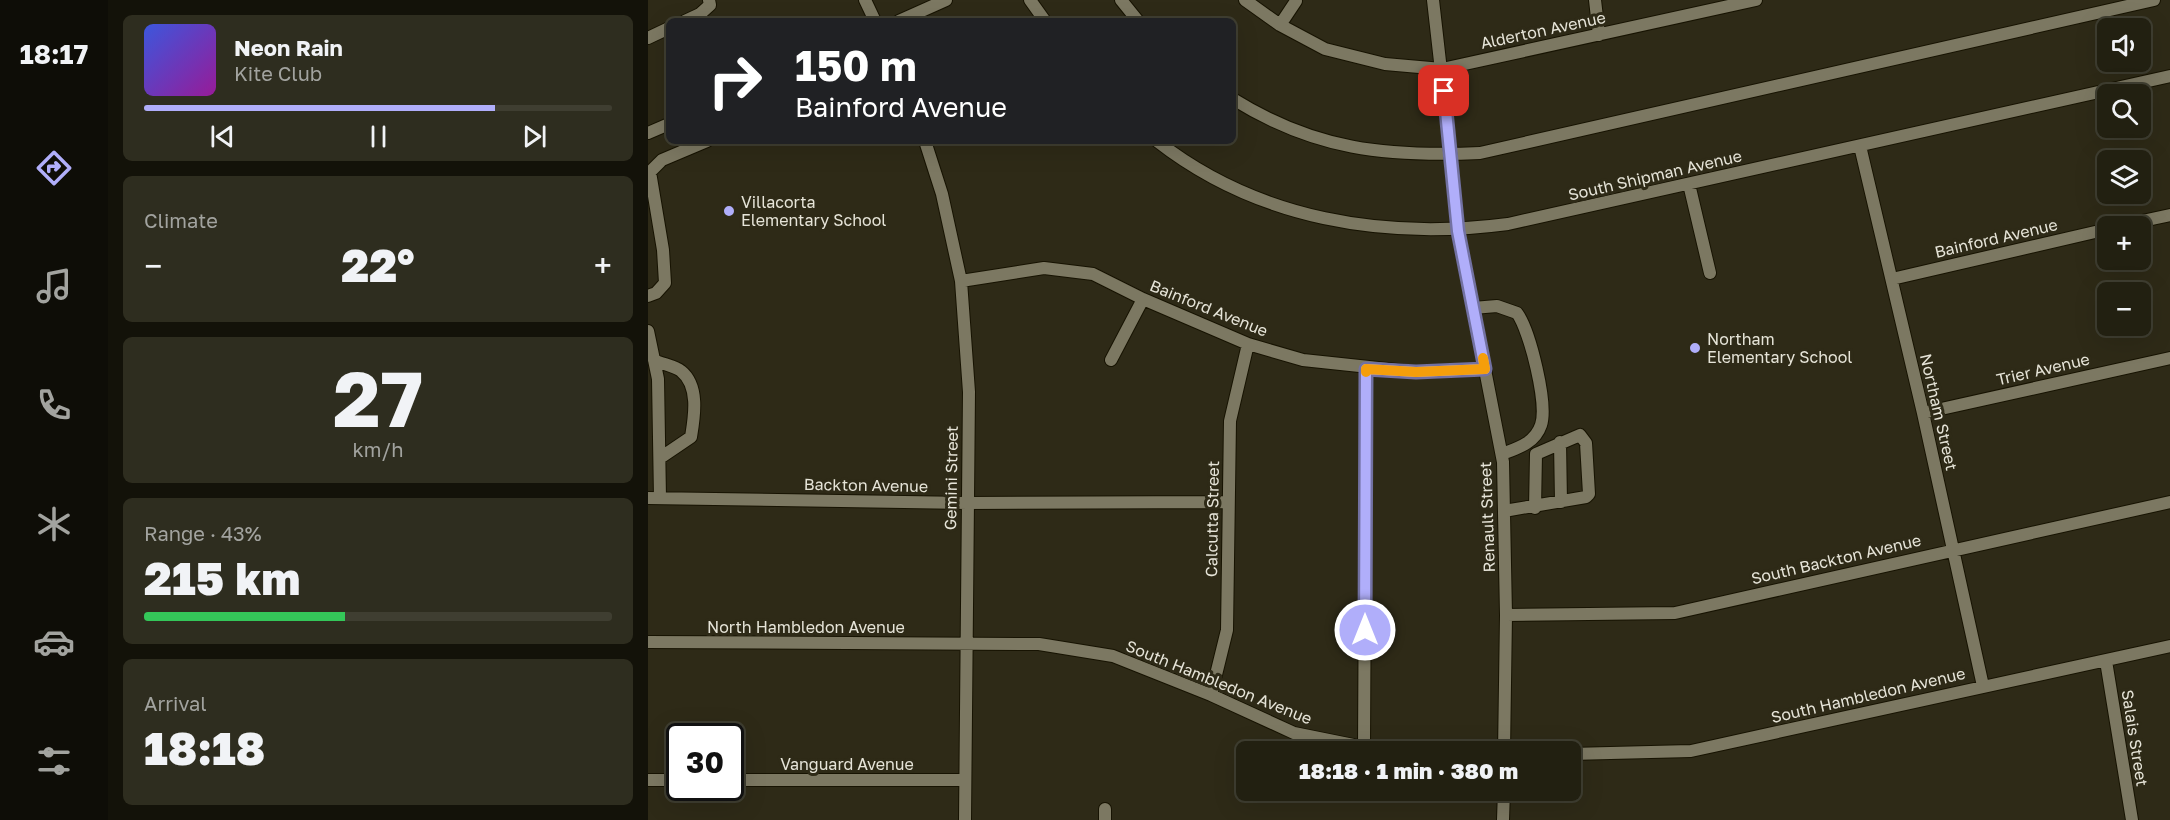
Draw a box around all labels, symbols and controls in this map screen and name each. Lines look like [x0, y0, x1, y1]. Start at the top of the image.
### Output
street label: Alderton Avenue [1479, 7, 1607, 53]
map controls [2097, 18, 2151, 336]
button: sound [2097, 18, 2151, 72]
text: Neon Rain [234, 34, 343, 61]
text: 18:17 [20, 38, 88, 70]
text: 150 m [795, 40, 917, 90]
icon: right [696, 42, 774, 120]
text: Kite Club [234, 61, 322, 85]
pin [1418, 65, 1469, 116]
icon: arrive [1427, 74, 1460, 107]
button: search [2097, 84, 2151, 138]
text: Bainford Avenue [795, 91, 1007, 123]
icon: previous [206, 120, 239, 153]
icon: pause [362, 120, 395, 153]
icon: next [518, 120, 551, 153]
street label: South Shipman Avenue [1566, 145, 1744, 205]
icon: directions [33, 147, 75, 189]
button: layers [2097, 150, 2151, 204]
place label: Villacorta Elementary School [741, 192, 886, 230]
marker: Villacorta Elementary School [722, 204, 736, 218]
text: Climate [144, 208, 218, 232]
street label: Bainford Avenue [1933, 214, 2059, 262]
button: + [2097, 216, 2151, 270]
text: 22° [341, 238, 415, 292]
text: − [144, 246, 162, 285]
text: + [594, 246, 612, 285]
icon: music [33, 265, 75, 307]
street label: Bainford Avenue [1147, 275, 1271, 341]
button: − [2097, 282, 2151, 336]
place label: Northam Elementary School [1707, 329, 1852, 367]
marker: Northam Elementary School [1688, 341, 1702, 355]
street label: Trier Avenue [1994, 349, 2092, 389]
text: 27 [333, 351, 423, 444]
street label: Northam Street [1916, 352, 1962, 472]
icon: phone [33, 384, 75, 426]
street label: Gemini Street [940, 426, 962, 530]
text: km/h [353, 437, 403, 461]
street label: Calcutta Street [1201, 461, 1223, 577]
street label: Renault Street [1475, 461, 1499, 573]
street label: Backton Avenue [804, 474, 928, 496]
icon: climate [33, 503, 75, 545]
text: Range · 43% [144, 521, 262, 545]
street label: South Backton Avenue [1749, 530, 1923, 588]
text: 215 km [144, 551, 300, 605]
position arrow [1333, 598, 1397, 662]
street label: North Hambledon Avenue [707, 617, 905, 637]
icon: car [33, 621, 75, 663]
street label: South Hambledon Avenue [1123, 635, 1315, 729]
street label: South Hambledon Avenue [1769, 663, 1967, 727]
street label: Salais Street [2117, 688, 2153, 788]
text: Arrival [144, 691, 207, 715]
text: 18:18 [144, 721, 265, 775]
speed limit sign: 30 [666, 723, 744, 801]
icon: filters [33, 740, 75, 782]
street label: Vanguard Avenue [780, 754, 914, 774]
text: 18:18 · 1 min · 380 m [1299, 757, 1518, 784]

